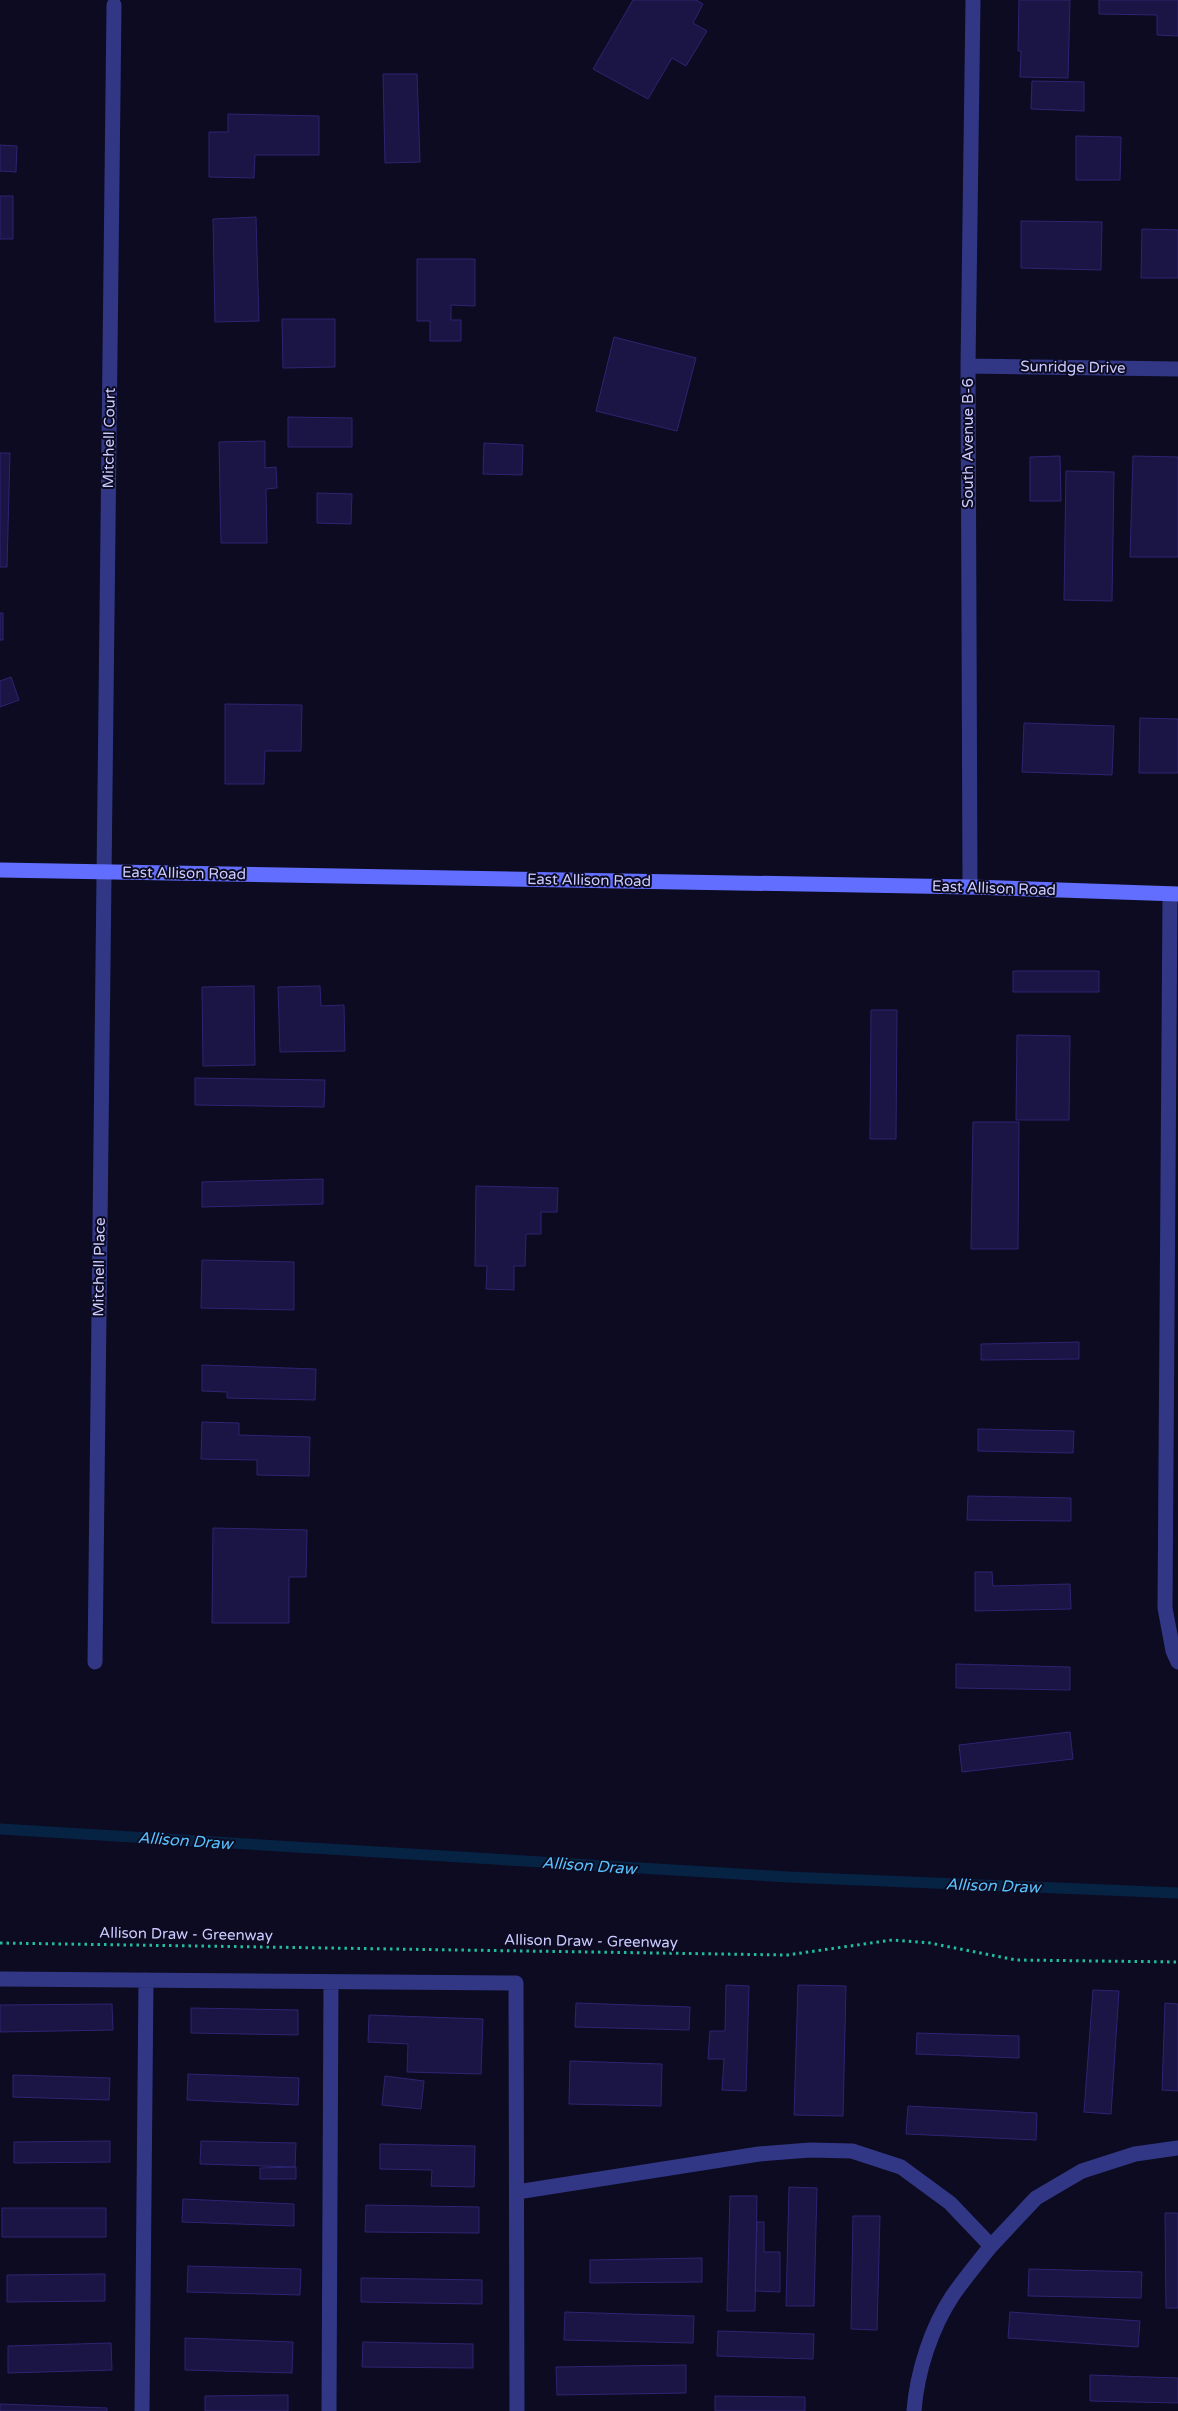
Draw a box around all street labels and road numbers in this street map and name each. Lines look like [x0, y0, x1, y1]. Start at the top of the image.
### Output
street label: Sunridge Drive [1020, 357, 1126, 377]
street label: South Avenue B-6 [959, 378, 977, 508]
street label: Mitchell Court [99, 387, 119, 488]
street label: East Allison Road [122, 863, 246, 883]
street label: East Allison Road [527, 870, 651, 890]
street label: East Allison Road [932, 877, 1056, 899]
street label: Mitchell Place [89, 1217, 109, 1317]
street label: Allison Draw - Greenway [99, 1923, 273, 1945]
street label: Allison Draw - Greenway [504, 1930, 678, 1952]

